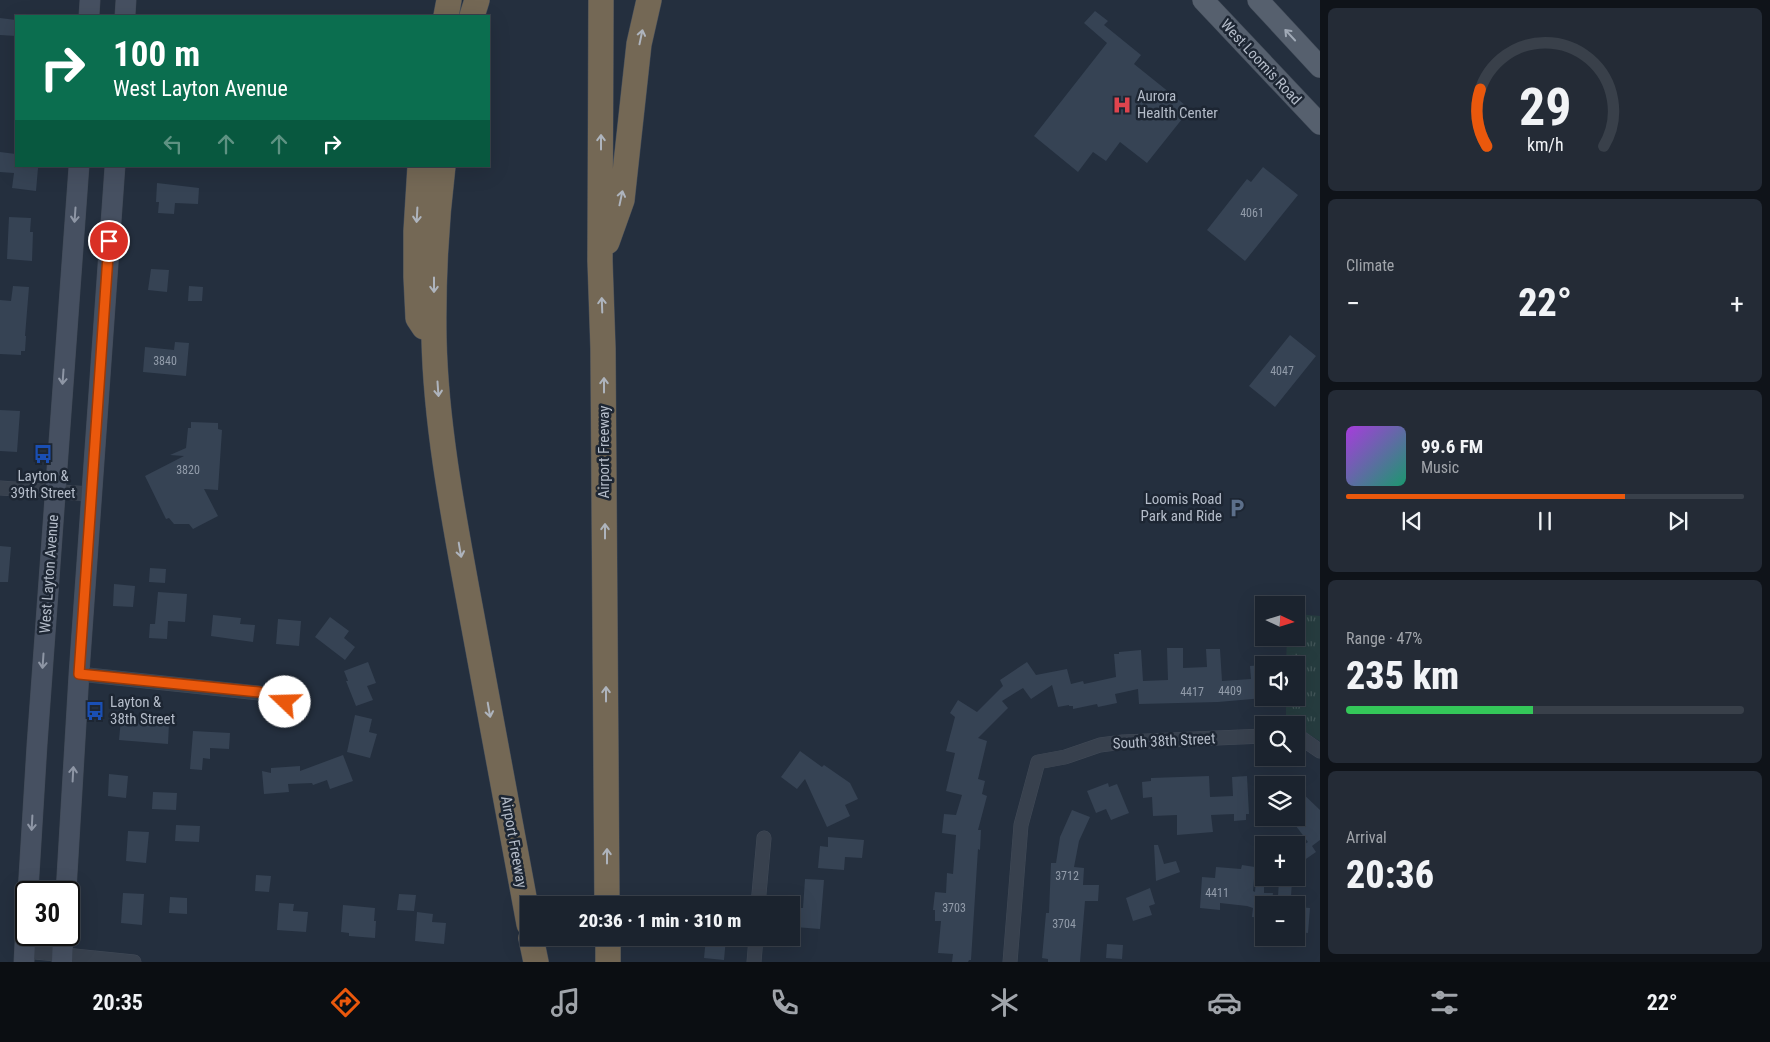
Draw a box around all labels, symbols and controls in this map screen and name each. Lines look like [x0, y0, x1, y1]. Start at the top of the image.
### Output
street label: West Loomis Road [1217, 16, 1305, 108]
one-way arrow [1284, 29, 1296, 42]
one-way arrow [636, 30, 646, 46]
text: 100 m [113, 34, 200, 75]
icon: right [30, 35, 95, 100]
text: West Layton Avenue [113, 76, 288, 101]
text: 29 [1519, 77, 1571, 138]
place label: Aurora Health Center [1137, 87, 1218, 122]
hospital icon: Aurora Health Center [1111, 94, 1133, 116]
icon: left [159, 130, 187, 158]
icon: ahead [212, 130, 240, 158]
icon: ahead [265, 130, 293, 158]
icon: right [318, 130, 346, 158]
text: km/h [1527, 134, 1563, 155]
one-way arrow [596, 135, 606, 151]
one-way arrow [617, 191, 626, 207]
house number: 4061 [1240, 206, 1264, 220]
one-way arrow [70, 207, 80, 223]
one-way arrow [412, 207, 421, 223]
pin [88, 220, 130, 262]
icon: arrive [95, 227, 123, 255]
text: Climate [1346, 256, 1394, 275]
one-way arrow [429, 276, 439, 292]
text: 22° [1518, 281, 1572, 325]
text: − [1346, 287, 1360, 320]
text: + [1730, 287, 1744, 320]
one-way arrow [597, 297, 607, 314]
house number: 3840 [153, 354, 177, 368]
house number: 4047 [1270, 364, 1294, 378]
one-way arrow [59, 369, 68, 385]
one-way arrow [599, 377, 609, 394]
one-way arrow [433, 381, 442, 397]
street label: Airport Freeway [595, 406, 613, 499]
text: 99.6 FM [1421, 435, 1483, 458]
bus stop icon: Layton & 39th Street [32, 443, 54, 465]
text: Music [1421, 458, 1459, 477]
house number: 3820 [176, 463, 200, 477]
place label: Layton & 39th Street [10, 467, 76, 502]
place label: Loomis Road Park and Ride [1141, 490, 1222, 525]
parking icon: Loomis Road Park and Ride [1226, 497, 1248, 519]
icon: previous [1398, 507, 1426, 535]
icon: pause [1531, 507, 1559, 535]
icon: next [1664, 507, 1692, 535]
street label: West Layton Avenue [36, 514, 62, 634]
one-way arrow [600, 524, 610, 540]
one-way arrow [456, 541, 465, 557]
north arrow [1255, 596, 1305, 646]
map controls [1255, 596, 1305, 946]
text: Range · 47% [1346, 629, 1422, 648]
one-way arrow [38, 653, 47, 669]
text: 235 km [1346, 654, 1459, 698]
button: sound [1255, 656, 1305, 706]
position arrow [258, 675, 310, 727]
house number: 4409 [1218, 684, 1242, 698]
house number: 4417 [1180, 685, 1204, 699]
one-way arrow [601, 686, 611, 702]
place label: Layton & 38th Street [110, 693, 175, 728]
bus stop icon: Layton & 38th Street [84, 700, 106, 722]
one-way arrow [485, 701, 495, 717]
button: search [1255, 716, 1305, 766]
street label: South 38th Street [1112, 729, 1216, 753]
one-way arrow [68, 766, 78, 782]
button: layers [1255, 776, 1305, 826]
street label: Airport Freeway [497, 795, 531, 889]
one-way arrow [27, 815, 37, 831]
text: Arrival [1346, 828, 1387, 847]
button: + [1255, 836, 1305, 886]
one-way arrow [602, 849, 612, 865]
text: 20:36 [1346, 853, 1434, 897]
house number: 3712 [1055, 869, 1079, 883]
speed limit sign: 30 [15, 881, 80, 946]
house number: 4411 [1205, 886, 1229, 900]
button: − [1255, 896, 1305, 946]
house number: 3703 [942, 901, 966, 915]
text: 20:36 · 1 min · 310 m [579, 909, 741, 932]
house number: 3704 [1052, 917, 1076, 931]
icon: directions [328, 985, 363, 1020]
icon: music [548, 985, 583, 1020]
icon: phone [767, 985, 802, 1020]
icon: climate [987, 985, 1022, 1020]
icon: car [1207, 985, 1242, 1020]
icon: filters [1427, 985, 1462, 1020]
text: 20:35 [92, 990, 143, 1015]
text: 22° [1647, 990, 1678, 1015]

